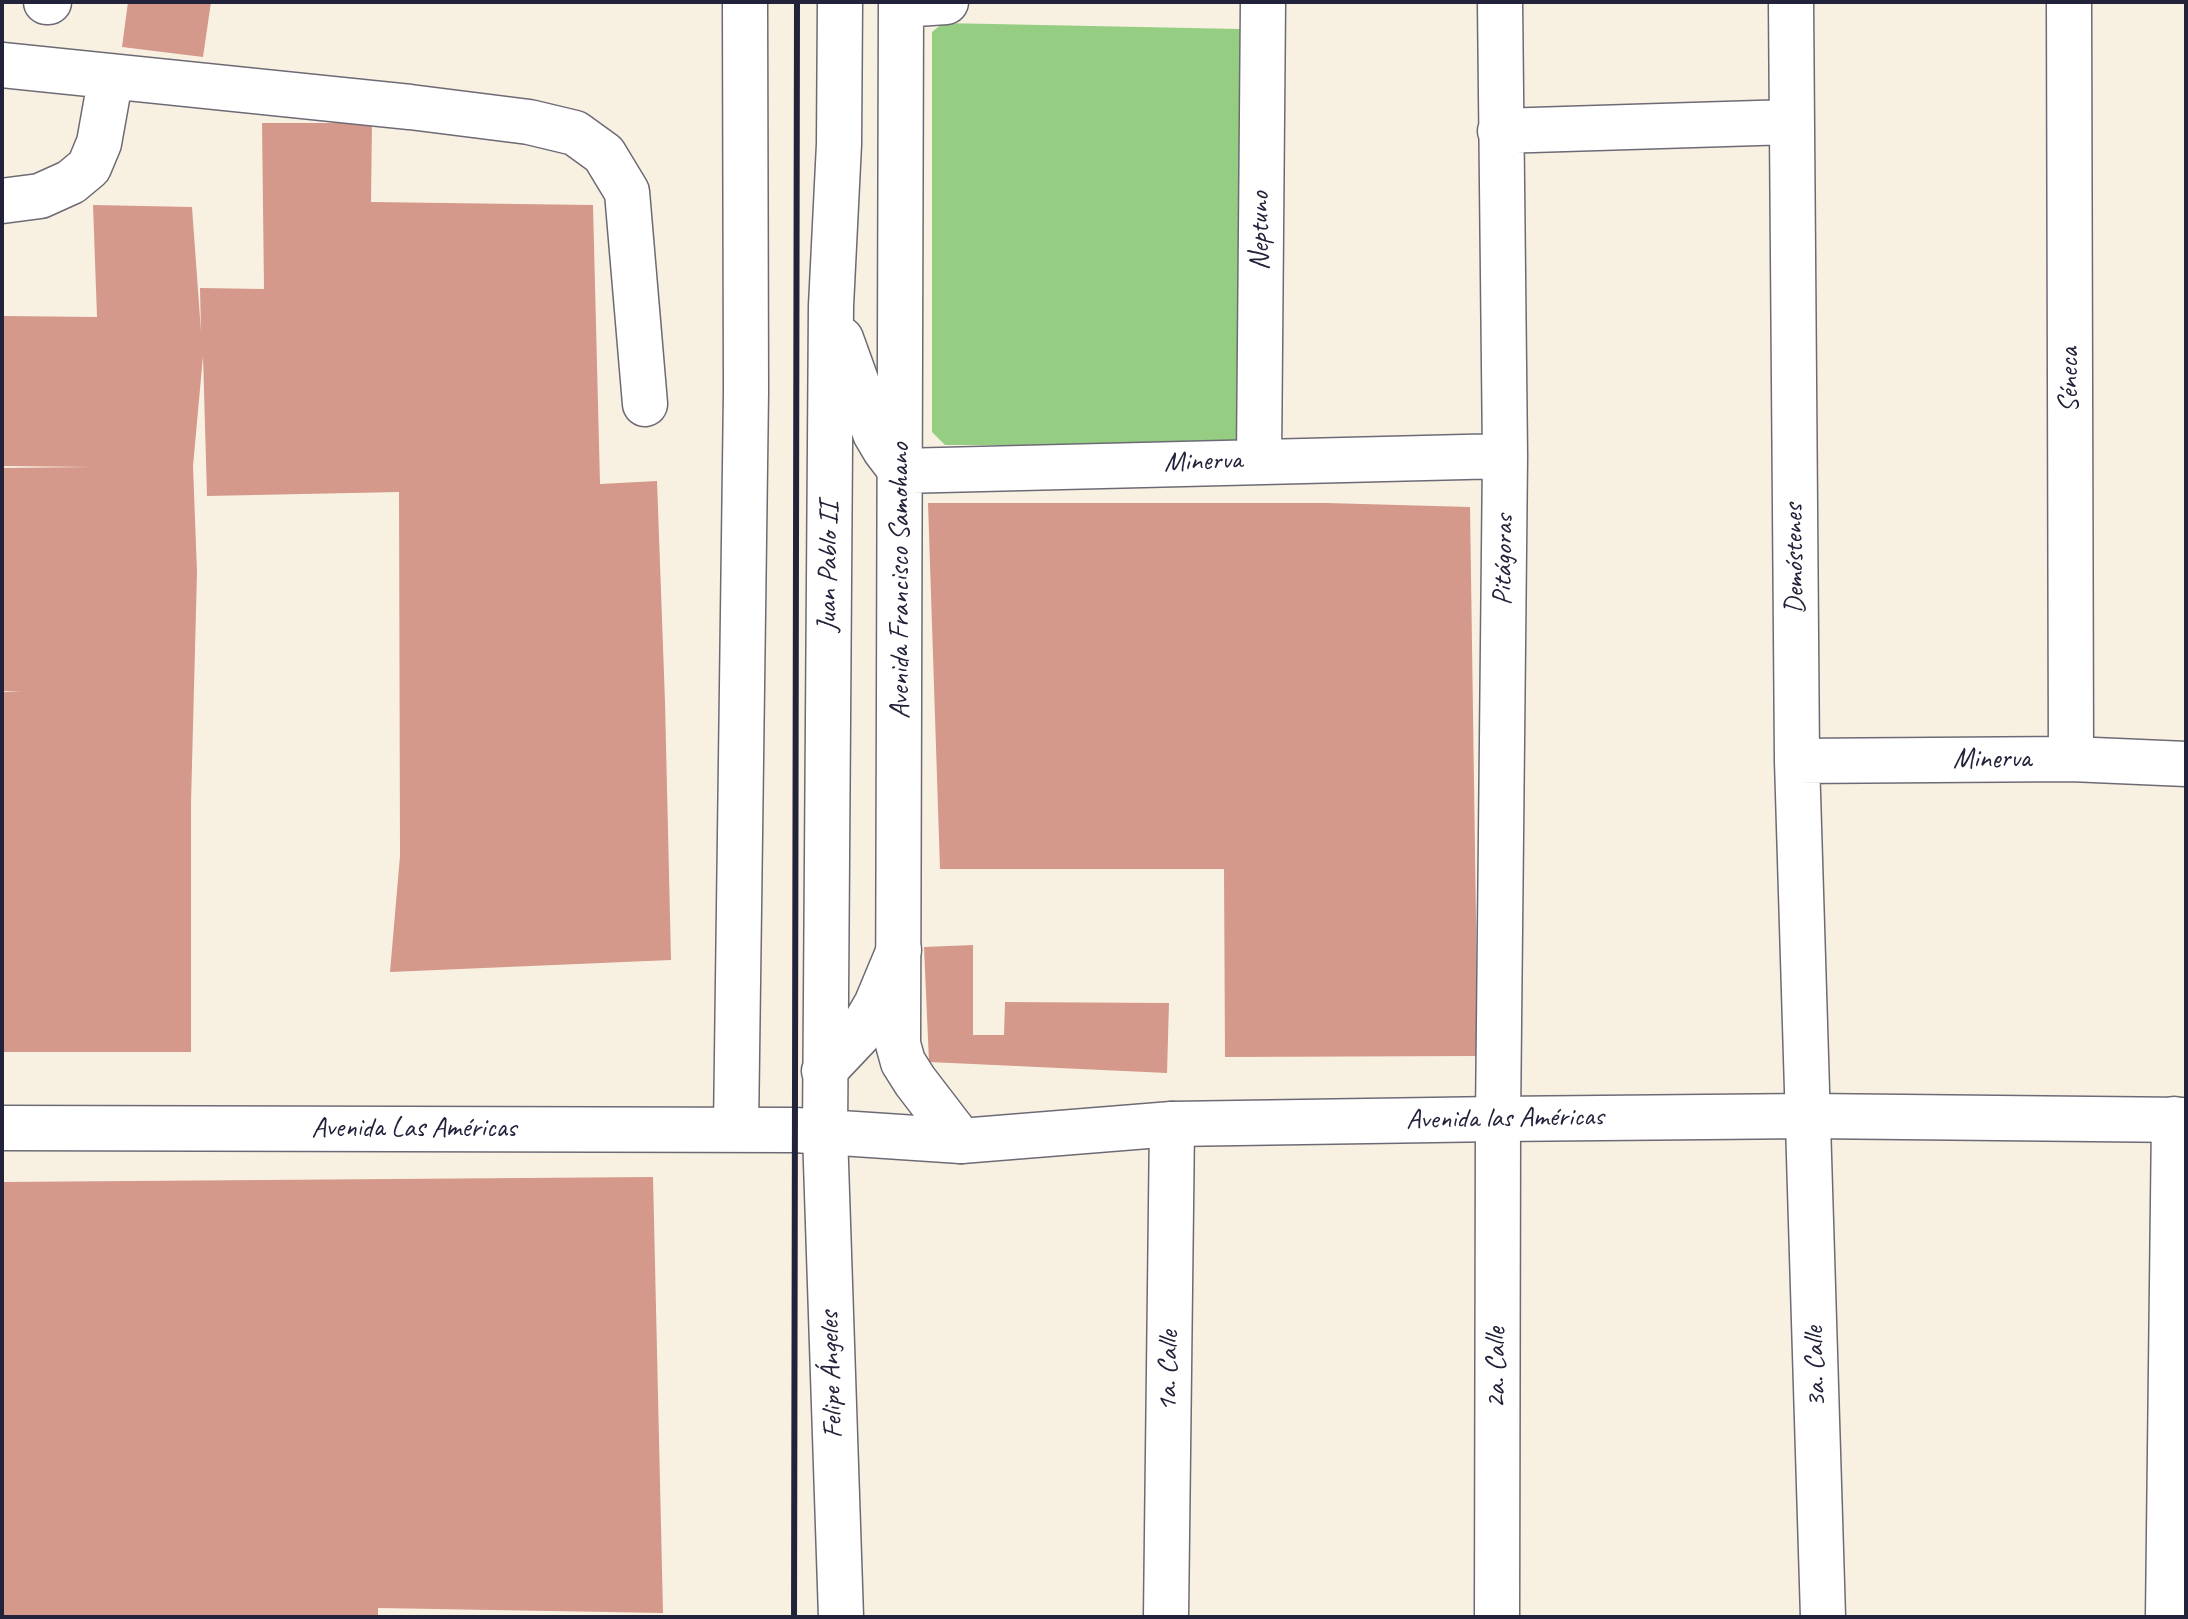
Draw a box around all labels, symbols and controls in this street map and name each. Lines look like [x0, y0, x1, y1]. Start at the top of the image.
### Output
street label: Neptuno [1244, 192, 1278, 270]
street label: Séneca [2053, 347, 2087, 413]
street label: Avenida Francisco Samohano [884, 443, 918, 719]
street label: Minerva [1163, 444, 1243, 480]
street label: Juan Pablo II [811, 502, 847, 632]
street label: Demóstenes [1777, 504, 1813, 614]
street label: Pitágoras [1486, 514, 1522, 606]
street label: Minerva [1953, 743, 2031, 777]
street label: Avenida las Américas [1406, 1100, 1604, 1138]
street label: Avenida Las Américas [312, 1112, 516, 1146]
street label: Felipe Ángeles [813, 1311, 851, 1439]
street label: 3a. Calle [1798, 1326, 1834, 1408]
street label: 2a. Calle [1480, 1327, 1514, 1409]
street label: 1a. Calle [1151, 1330, 1187, 1412]

